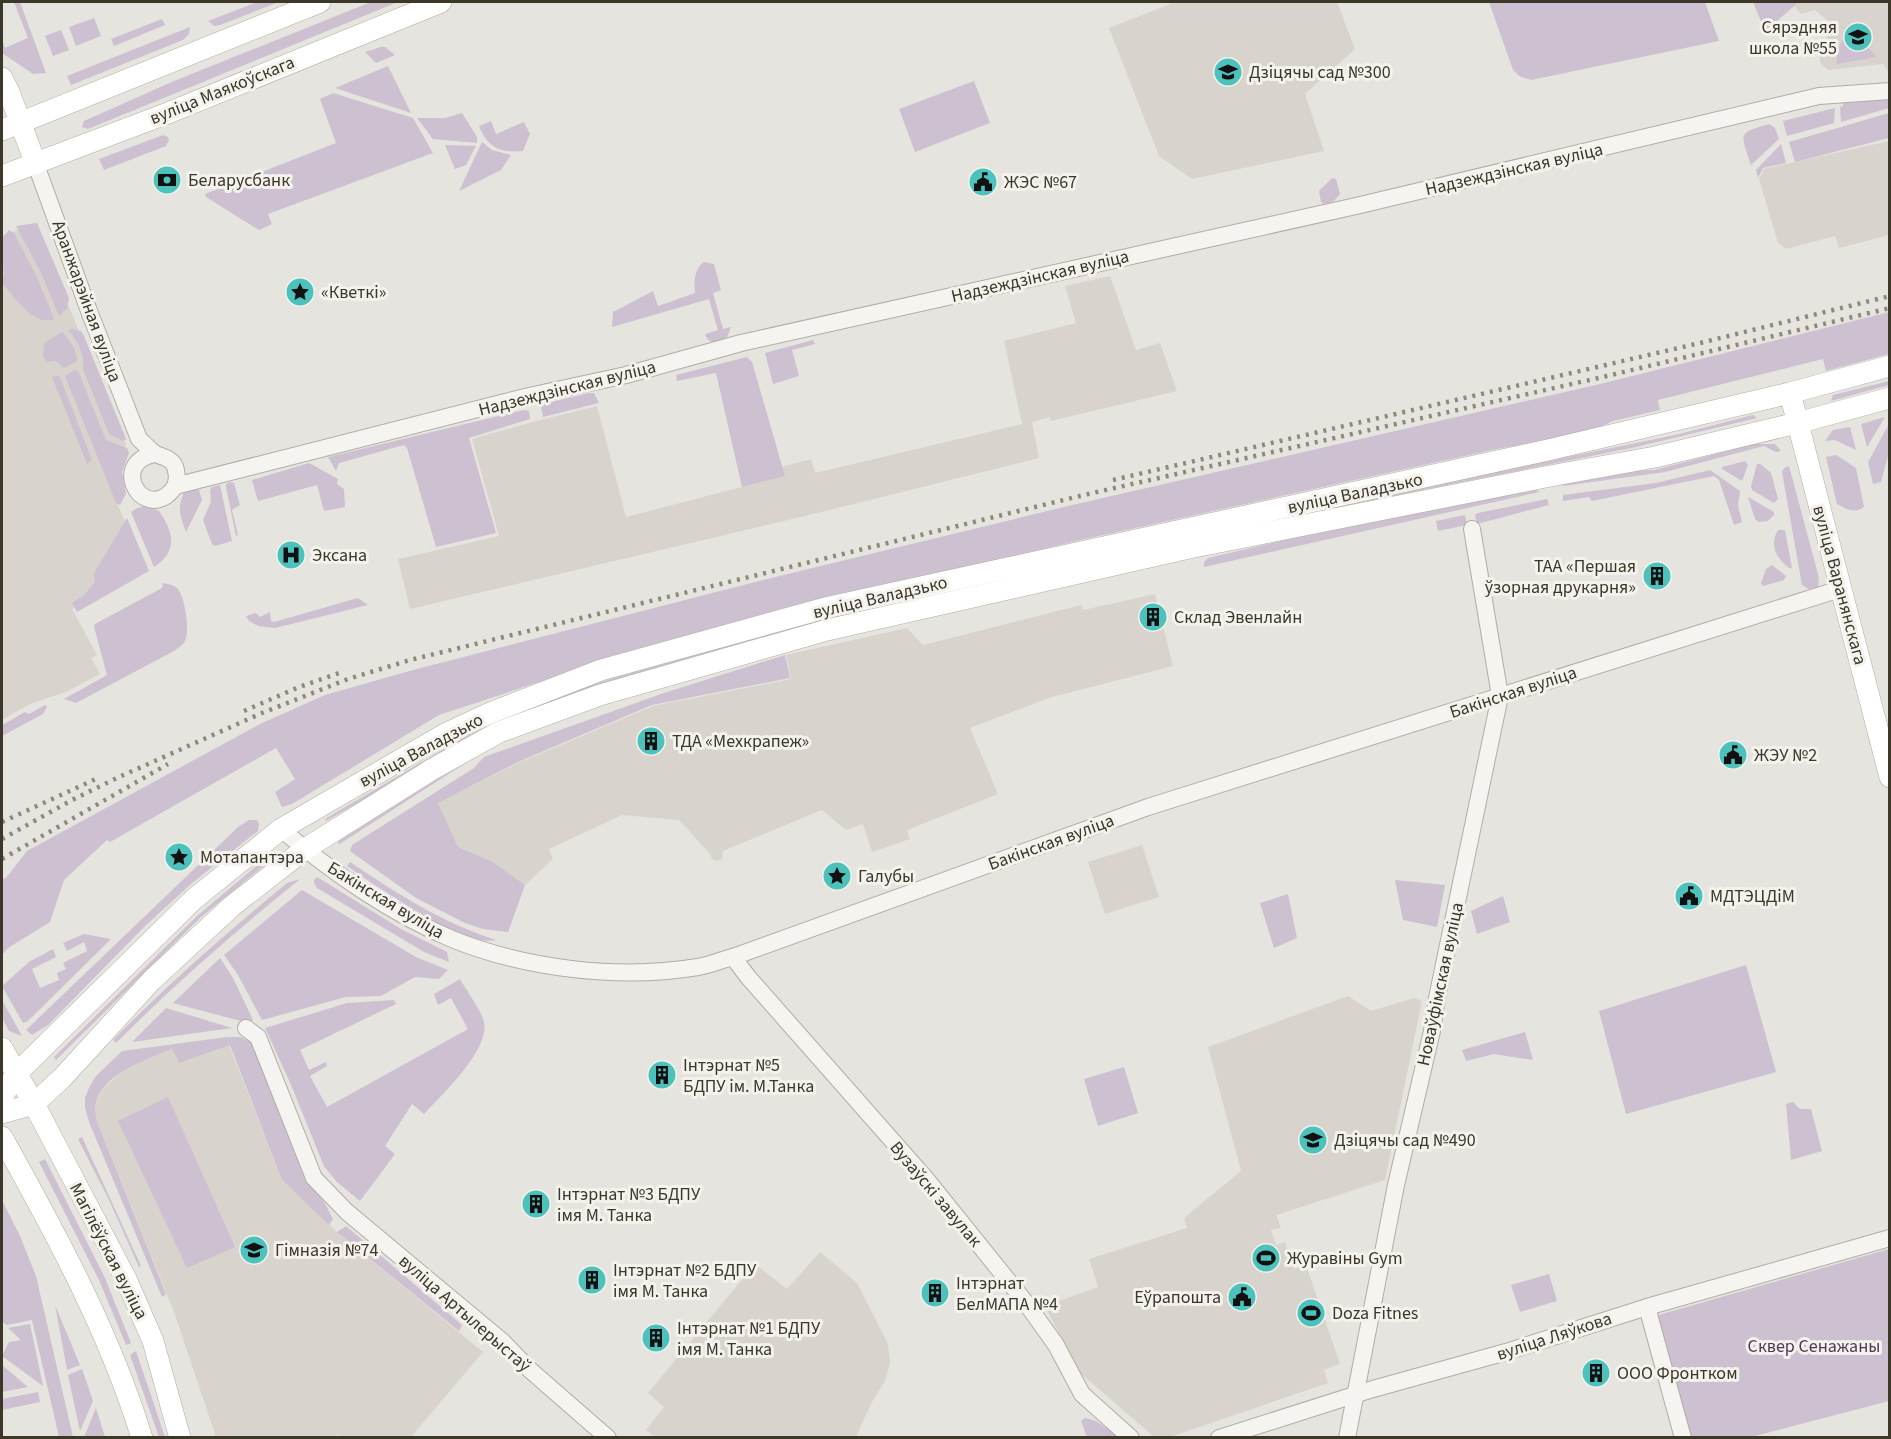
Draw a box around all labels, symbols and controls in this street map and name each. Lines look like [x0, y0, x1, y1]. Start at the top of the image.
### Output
place label: Сярэдняя школа №55 [1749, 15, 1837, 61]
school or university icon: Сярэдняя школа №55 [1842, 21, 1874, 53]
street label: вуліца Маякоўскага [146, 50, 298, 131]
school or university icon: Дзіцячы сад №300 [1212, 56, 1244, 88]
place label: Дзіцячы сад №300 [1249, 60, 1391, 85]
street label: Надзеждзінская вуліца [1423, 137, 1606, 202]
bank icon: Беларусбанк [151, 164, 183, 196]
public building icon: ЖЭС №67 [967, 166, 999, 198]
place label: Беларусбанк [188, 168, 290, 193]
place label: ЖЭС №67 [1004, 170, 1077, 195]
street label: Аранжарэйная вуліца [46, 217, 127, 386]
street label: Надзеждзінская вуліца [949, 244, 1132, 309]
place icon: «Кветкі» [284, 276, 316, 308]
place label: «Кветкі» [321, 280, 386, 305]
street label: Надзеждзінская вуліца [476, 354, 658, 423]
street label: вуліца Валадзько [1285, 467, 1425, 520]
street label: вуліца Варанянскага [1806, 503, 1873, 668]
hospital icon: Эксана [275, 539, 307, 571]
place label: Эксана [312, 543, 367, 568]
place label: ТАА «Першая ўзорная друкарня» [1485, 554, 1636, 600]
building icon: ТАА «Першая ўзорная друкарня» [1641, 560, 1673, 592]
street label: вуліца Валадзько [810, 570, 950, 625]
building icon: Склад Эвенлайн [1137, 601, 1169, 633]
place label: Склад Эвенлайн [1174, 605, 1302, 630]
street label: Бакінская вуліца [1446, 660, 1580, 725]
street label: вуліца Валадзько [355, 707, 488, 794]
building icon: ТДА «Мехкрапеж» [635, 725, 667, 757]
place label: ТДА «Мехкрапеж» [672, 729, 809, 754]
public building icon: ЖЭУ №2 [1717, 739, 1749, 771]
place label: ЖЭУ №2 [1754, 743, 1817, 768]
street label: Бакінская вуліца [985, 808, 1118, 877]
place icon: Мотапантэра [163, 841, 195, 873]
place label: Мотапантэра [200, 845, 304, 870]
street label: Бакінская вуліца [323, 856, 449, 945]
place icon: Галубы [821, 860, 853, 892]
place label: Галубы [858, 864, 914, 889]
public building icon: МДТЭЦДіМ [1673, 880, 1705, 912]
place label: МДТЭЦДіМ [1710, 884, 1795, 909]
street label: Новаўфімская вуліца [1411, 900, 1470, 1068]
place label: Інтэрнат №5 БДПУ ім. М.Танка [683, 1053, 814, 1099]
building icon: Інтэрнат №5 БДПУ ім. М.Танка [646, 1059, 678, 1091]
school or university icon: Дзіцячы сад №490 [1297, 1124, 1329, 1156]
place label: Дзіцячы сад №490 [1334, 1128, 1476, 1153]
street label: Вузаўскі завулак [884, 1136, 987, 1253]
street label: Магілёўская вуліца [63, 1179, 154, 1324]
place label: Інтэрнат №3 БДПУ імя М. Танка [557, 1182, 701, 1228]
building icon: Інтэрнат №3 БДПУ імя М. Танка [520, 1188, 552, 1220]
school or university icon: Гімназія №74 [238, 1234, 270, 1266]
place label: Гімназія №74 [275, 1238, 378, 1263]
sports icon: Журавіны Gym [1250, 1242, 1282, 1274]
place label: Журавіны Gym [1287, 1246, 1403, 1271]
street label: вуліца Артылерыстаў [393, 1249, 537, 1378]
place label: Інтэрнат №2 БДПУ імя М. Танка [613, 1258, 757, 1304]
building icon: Інтэрнат №2 БДПУ імя М. Танка [576, 1264, 608, 1296]
place label: Інтэрнат БелМАПА №4 [956, 1271, 1058, 1317]
building icon: Інтэрнат БелМАПА №4 [919, 1277, 951, 1309]
public building icon: Еўрапошта [1226, 1281, 1258, 1313]
place label: Еўрапошта [1134, 1285, 1221, 1310]
sports icon: Doza Fitnes [1295, 1297, 1327, 1329]
place label: Doza Fitnes [1332, 1301, 1418, 1326]
street label: вуліца Ляўкова [1493, 1306, 1615, 1367]
place label: Інтэрнат №1 БДПУ імя М. Танка [677, 1316, 821, 1362]
building icon: Інтэрнат №1 БДПУ імя М. Танка [640, 1322, 672, 1354]
park label: Сквер Сенажаны [1748, 1334, 1880, 1359]
building icon: ООО Фронтком [1580, 1357, 1612, 1389]
place label: ООО Фронтком [1617, 1361, 1738, 1386]

